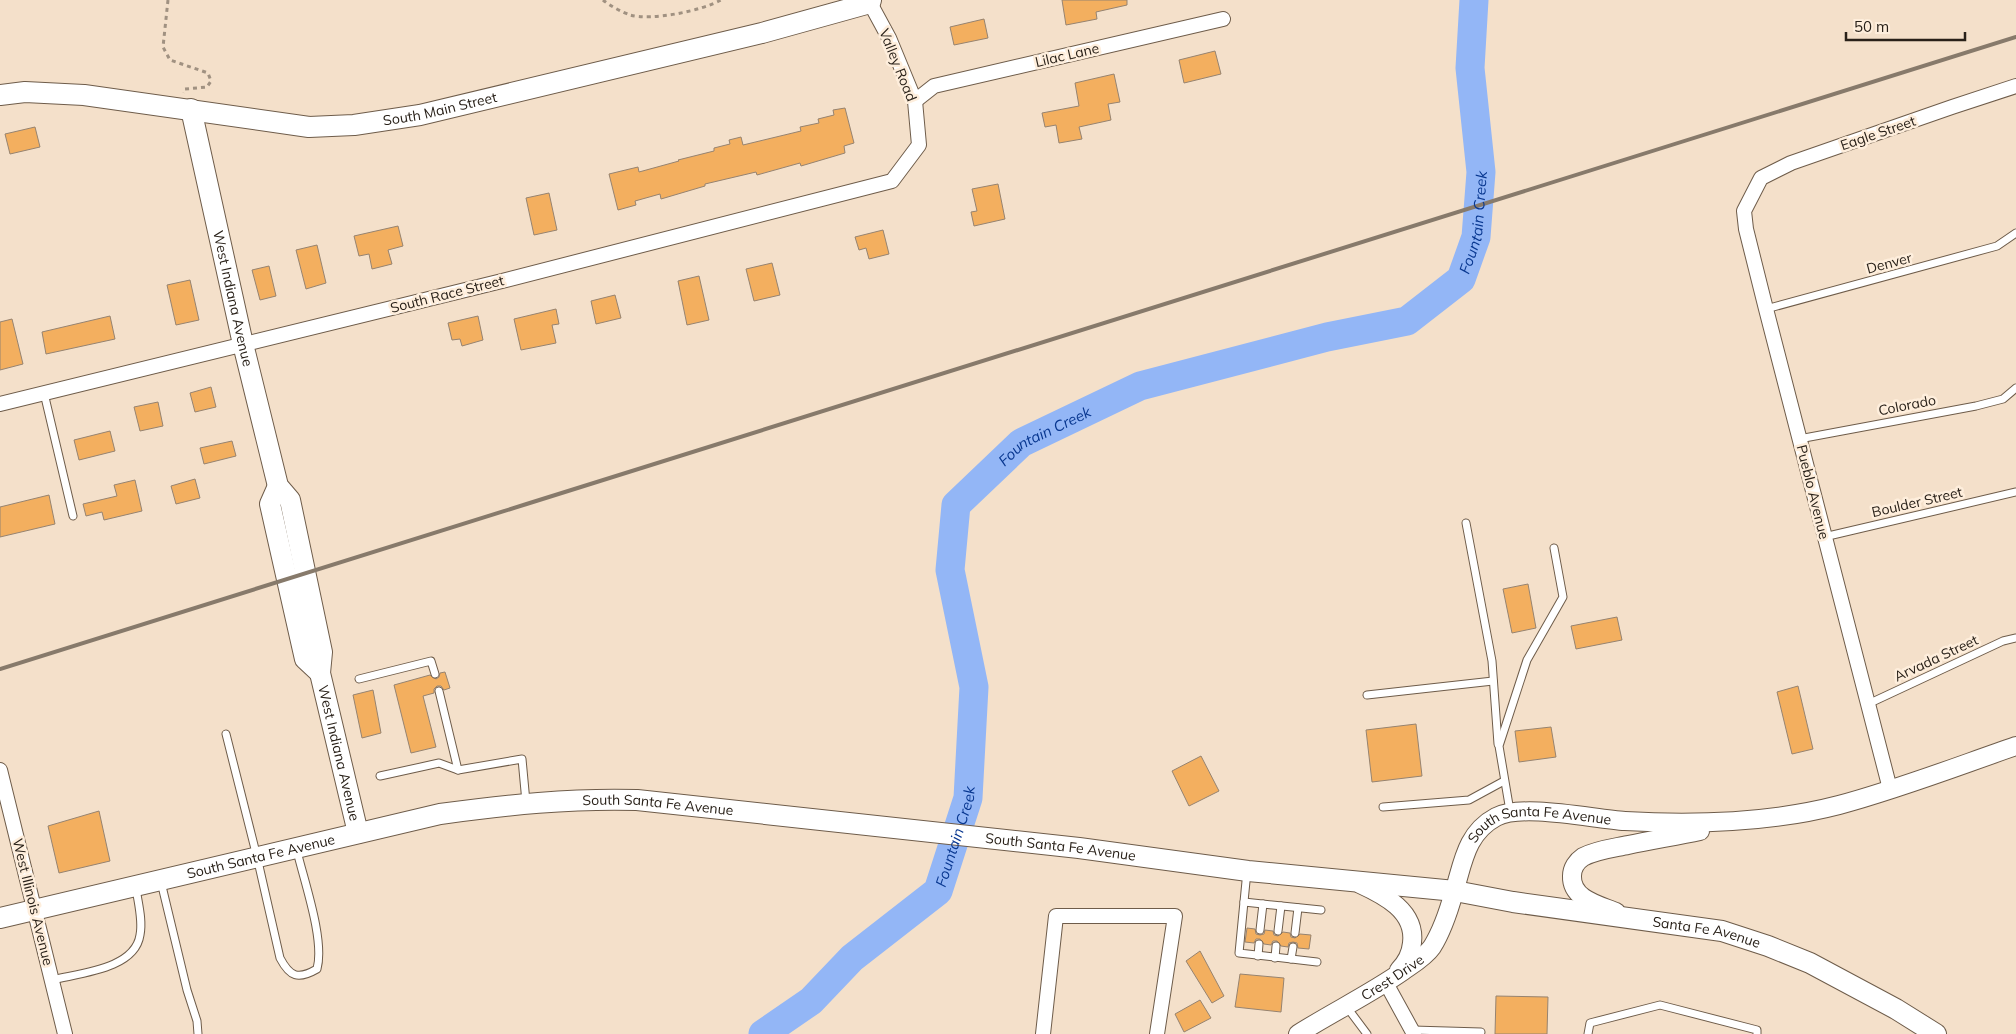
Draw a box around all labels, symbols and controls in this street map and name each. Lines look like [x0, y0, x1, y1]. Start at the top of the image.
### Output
scale bar [1846, 10, 1965, 42]
text: 50 m [1854, 17, 1889, 36]
street label: Valley Road [875, 26, 921, 104]
street label: Lilac Lane [1033, 39, 1101, 71]
street label: South Main Street [382, 88, 499, 129]
street label: Eagle Street [1838, 112, 1918, 154]
water label: Fountain Creek [1454, 169, 1491, 276]
street label: West Indiana Avenue [209, 229, 257, 368]
street label: Denver [1864, 248, 1915, 278]
street label: South Race Street [388, 271, 506, 317]
street label: Colorado [1877, 391, 1937, 419]
water label: Fountain Creek [994, 401, 1095, 469]
street label: Pueblo Avenue [1793, 443, 1833, 541]
street label: Boulder Street [1870, 483, 1964, 521]
street label: Arvada Street [1891, 631, 1981, 685]
street label: West Indiana Avenue [314, 683, 364, 823]
water label: Fountain Creek [931, 784, 978, 889]
street label: South Santa Fe Avenue [582, 791, 734, 819]
street label: South Santa Fe Avenue [1463, 802, 1612, 846]
street label: South Santa Fe Avenue [984, 829, 1137, 865]
street label: South Santa Fe Avenue [185, 830, 337, 883]
street label: West Illinois Avenue [9, 837, 57, 967]
street label: Santa Fe Avenue [1651, 912, 1763, 952]
street label: Crest Drive [1358, 950, 1427, 1004]

